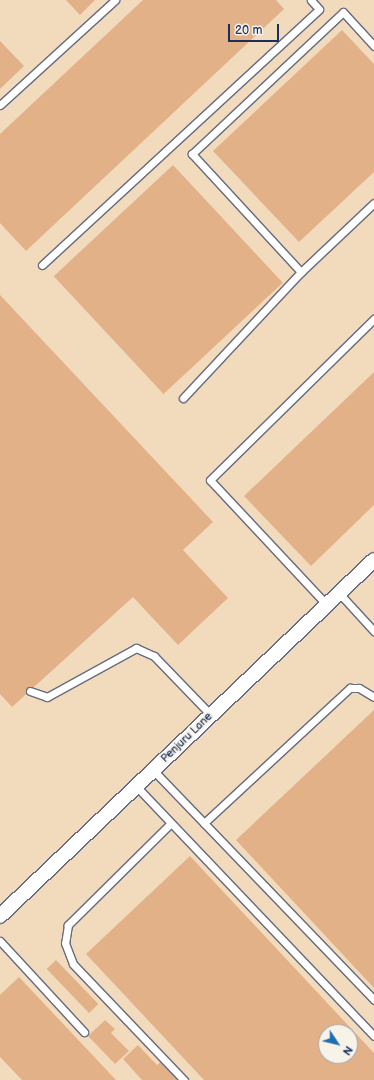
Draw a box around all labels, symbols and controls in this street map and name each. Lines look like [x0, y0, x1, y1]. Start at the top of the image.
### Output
scale bar [230, 16, 281, 42]
text: 20 m [235, 23, 262, 38]
street label: Penjuru Lane [159, 710, 215, 766]
north arrow [318, 1024, 358, 1064]
text: N [340, 1043, 355, 1058]

